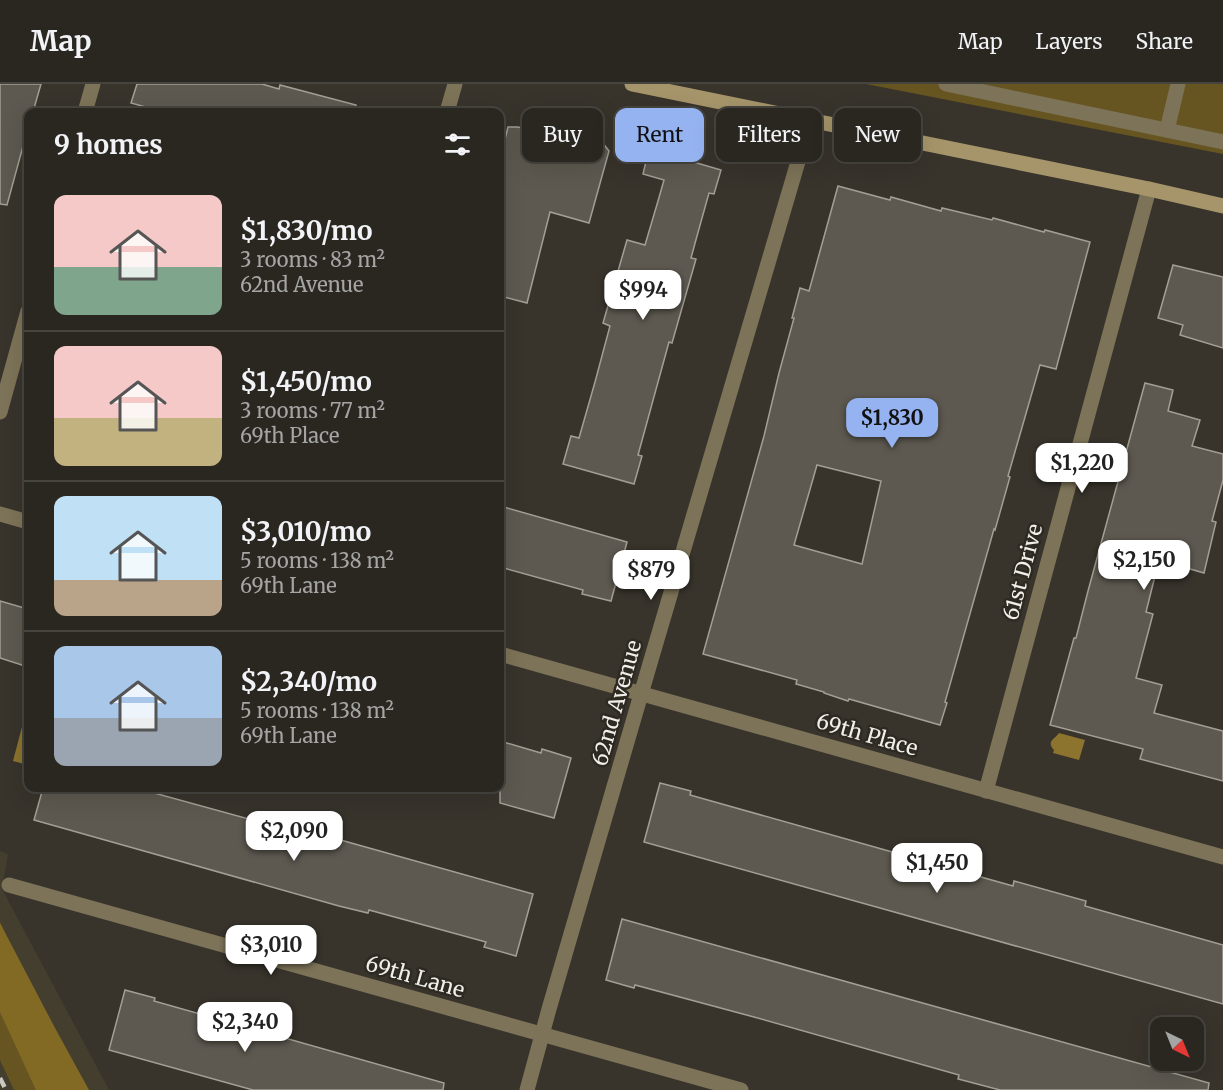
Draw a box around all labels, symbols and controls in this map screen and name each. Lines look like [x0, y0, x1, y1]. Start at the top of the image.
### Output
text: Map [30, 23, 92, 59]
text: Map [958, 28, 1003, 55]
text: Layers [1036, 28, 1103, 55]
text: Share [1136, 28, 1193, 55]
chip: Buy [522, 108, 603, 162]
chip: Rent [615, 108, 704, 162]
chip: Filters [716, 108, 822, 162]
chip: New [834, 108, 921, 162]
text: 9 homes [54, 128, 163, 161]
icon: filters [441, 128, 474, 161]
text: $1,830/mo [240, 214, 372, 247]
icon: home [102, 219, 174, 291]
text: 3 rooms · 83 m² [240, 247, 385, 272]
pin: $994 [607, 270, 679, 321]
text: 62nd Avenue [240, 272, 363, 297]
text: $994 [618, 277, 668, 302]
text: $1,450/mo [240, 365, 372, 398]
icon: home [102, 370, 174, 442]
text: 3 rooms · 77 m² [240, 398, 385, 423]
pin: $1,830 [843, 398, 941, 449]
text: $1,830 [860, 405, 924, 430]
text: 69th Place [240, 423, 339, 448]
pin: $1,220 [1033, 443, 1131, 494]
text: $1,220 [1050, 450, 1114, 475]
text: $3,010/mo [240, 515, 371, 548]
icon: home [102, 520, 174, 592]
street label: 61st Drive [997, 521, 1048, 623]
pin: $2,150 [1095, 540, 1193, 591]
text: $2,150 [1112, 547, 1176, 572]
text: 5 rooms · 138 m² [240, 548, 394, 573]
pin: $879 [615, 550, 687, 601]
text: $879 [627, 557, 675, 582]
text: 69th Lane [240, 573, 337, 598]
street label: 62nd Avenue [586, 637, 647, 769]
text: $2,340/mo [240, 665, 377, 698]
icon: home [102, 670, 174, 742]
text: 5 rooms · 138 m² [240, 698, 394, 723]
street label: 69th Place [813, 707, 921, 762]
text: 69th Lane [240, 723, 337, 748]
pin: $2,090 [245, 811, 343, 862]
text: $2,090 [260, 818, 328, 843]
pin: $1,450 [888, 843, 986, 894]
text: $1,450 [905, 850, 969, 875]
pin: $3,010 [222, 925, 320, 976]
text: $3,010 [240, 932, 302, 957]
street label: 69th Lane [363, 950, 468, 1004]
pin: $2,340 [196, 1002, 294, 1053]
text: $2,340 [211, 1009, 279, 1034]
north arrow [1150, 1017, 1204, 1071]
map controls [1150, 1017, 1204, 1071]

